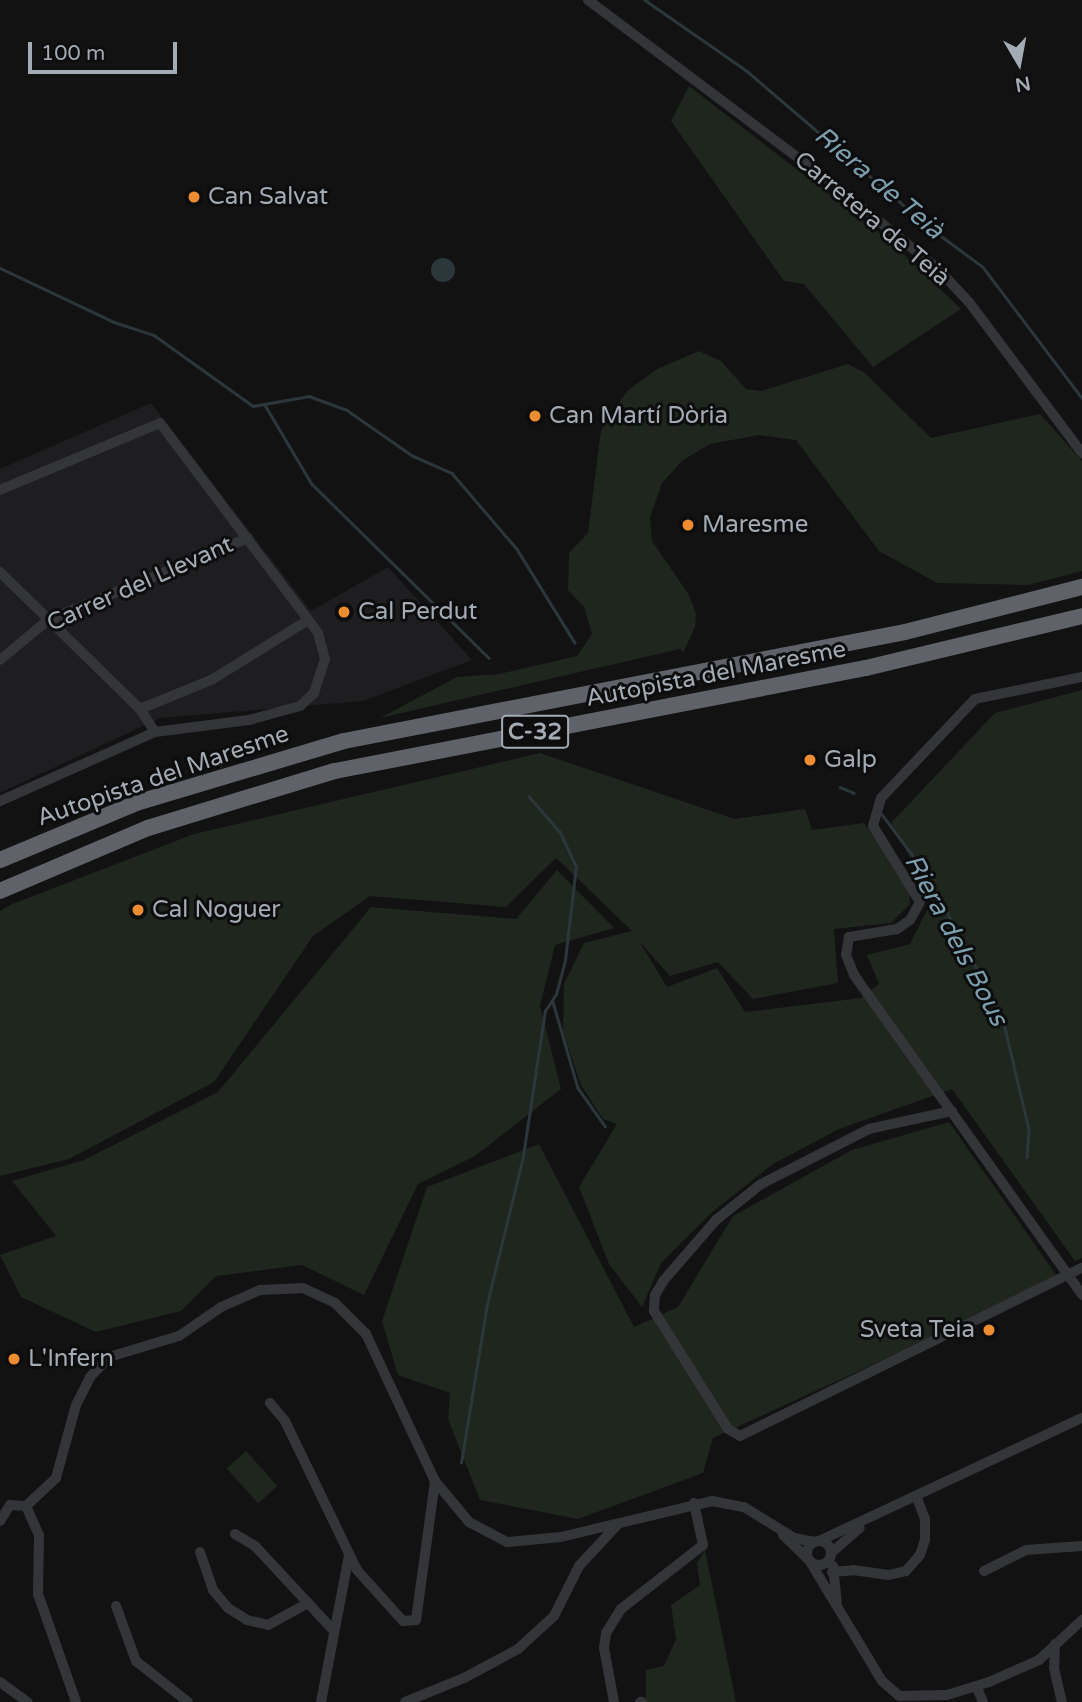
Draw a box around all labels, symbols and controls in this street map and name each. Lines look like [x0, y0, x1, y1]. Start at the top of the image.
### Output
scale bar [32, 28, 180, 72]
north arrow [984, 28, 1054, 98]
text: 100 m [41, 41, 105, 66]
text: N [1013, 72, 1032, 96]
water label: Riera de Teià [808, 120, 950, 246]
street label: Carretera de Teià [788, 145, 956, 293]
place label: Can Salvat [208, 183, 328, 211]
marker: Can Salvat [186, 189, 202, 205]
place label: Can Martí Dòria [549, 402, 728, 430]
marker: Can Martí Dòria [527, 408, 543, 424]
place label: Maresme [702, 511, 808, 539]
marker: Maresme [680, 517, 696, 533]
street label: Carrer del Llevant [42, 530, 238, 638]
place label: Cal Perdut [358, 598, 478, 626]
marker: Cal Perdut [336, 604, 352, 620]
street label: Autopista del Maresme [583, 635, 849, 713]
road number: C-32 [500, 712, 570, 752]
street label: Autopista del Maresme [33, 719, 293, 833]
place label: Galp [824, 746, 877, 774]
marker: Galp [802, 752, 818, 768]
water label: Riera dels Bous [898, 849, 1014, 1031]
place label: Cal Noguer [152, 896, 280, 924]
marker: Cal Noguer [130, 902, 146, 918]
place label: Sveta Teia [860, 1316, 975, 1344]
marker: Sveta Teia [981, 1322, 997, 1338]
place label: L'Infern [28, 1345, 114, 1373]
marker: L'Infern [6, 1351, 22, 1367]

